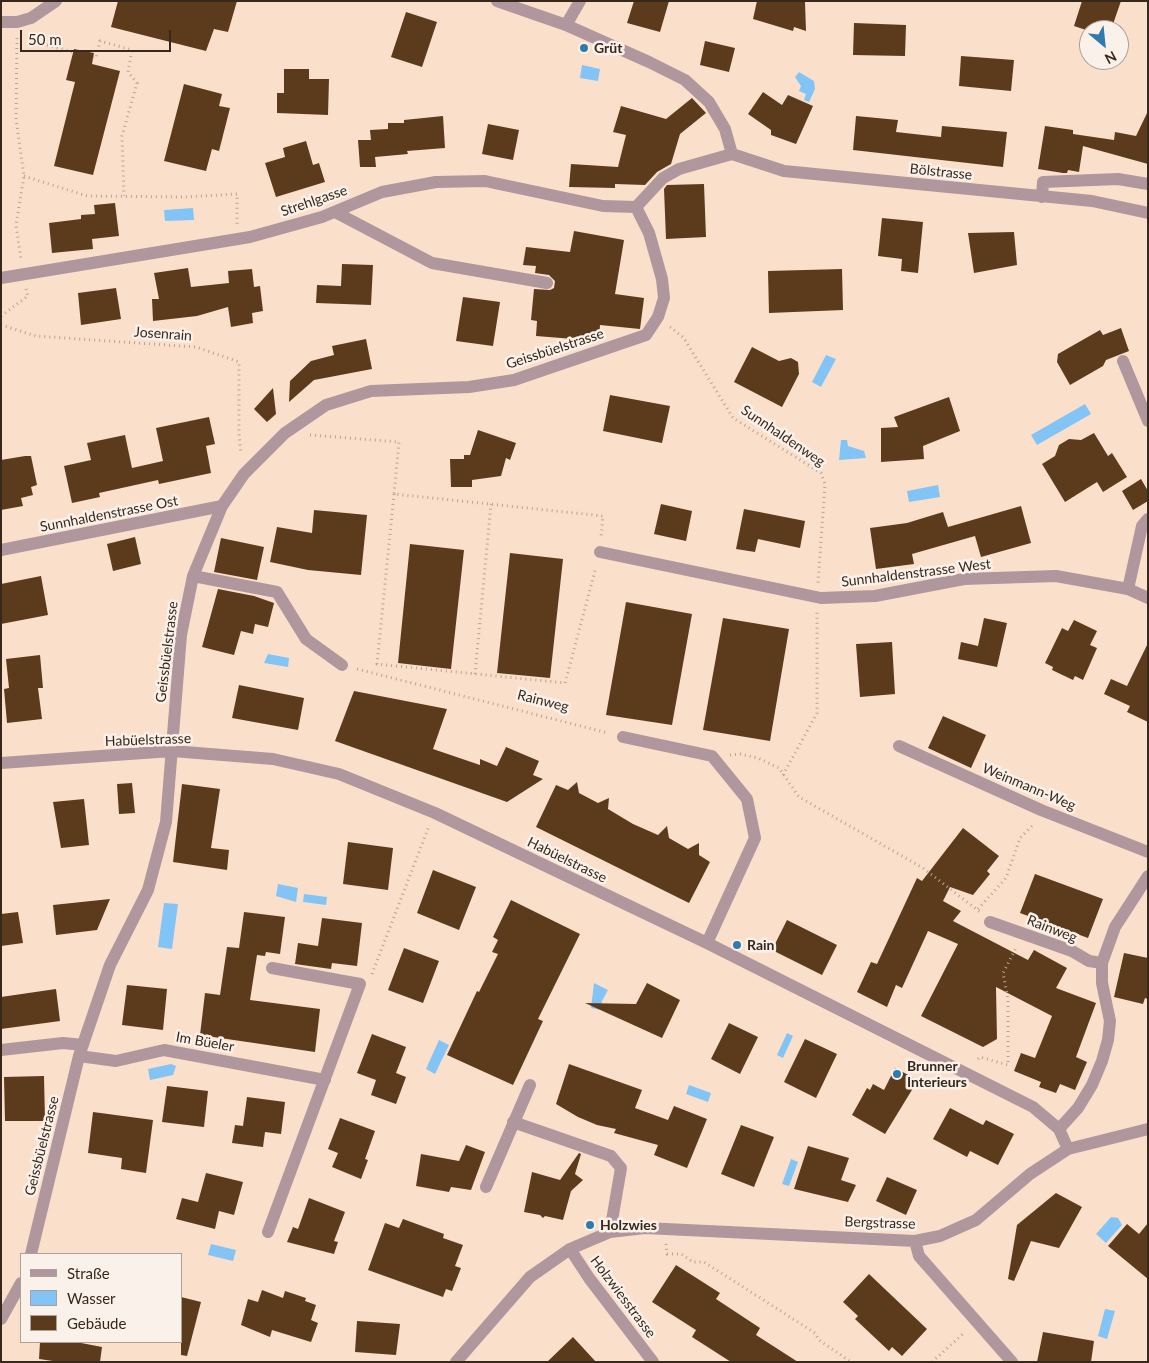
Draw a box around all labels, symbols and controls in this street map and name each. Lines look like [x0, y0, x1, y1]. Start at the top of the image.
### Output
scale bar [22, 20, 174, 52]
north arrow [1079, 20, 1129, 70]
text: 50 m [28, 30, 62, 48]
place label: Grüt [594, 40, 622, 56]
marker: Grüt [578, 42, 590, 54]
text: N [1102, 48, 1120, 68]
street label: Bölstrasse [909, 160, 973, 184]
street label: Strehlgasse [278, 182, 350, 220]
street label: Josenrain [133, 324, 193, 344]
street label: Geissbüelstrasse [504, 325, 606, 373]
street label: Sunnhaldenweg [738, 402, 828, 470]
street label: Sunnhaldenstrasse Ost [39, 492, 179, 536]
street label: Sunnhaldenstrasse West [840, 556, 992, 590]
street label: Geissbüelstrasse [152, 600, 182, 704]
street label: Rainweg [516, 687, 570, 715]
street label: Habüelstrasse [105, 730, 191, 750]
street label: Weinmann-Weg [980, 760, 1078, 814]
street label: Habüelstrasse [525, 834, 609, 886]
street label: Rainweg [1025, 912, 1079, 946]
place label: Rain [747, 937, 774, 953]
marker: Rain [731, 939, 743, 951]
street label: Im Büeler [175, 1029, 235, 1055]
place label: Brunner Interieurs [907, 1058, 967, 1090]
marker: Brunner Interieurs [891, 1068, 903, 1080]
street label: Geissbüelstrasse [22, 1095, 62, 1197]
street label: Bergstrasse [844, 1213, 916, 1233]
place label: Holzwies [600, 1217, 657, 1233]
marker: Holzwies [584, 1219, 596, 1231]
legend [20, 1253, 182, 1343]
street label: Holzwiesstrasse [587, 1253, 659, 1341]
text: Straße [67, 1264, 110, 1282]
text: Wasser [67, 1289, 116, 1307]
text: Gebäude [67, 1314, 126, 1332]

